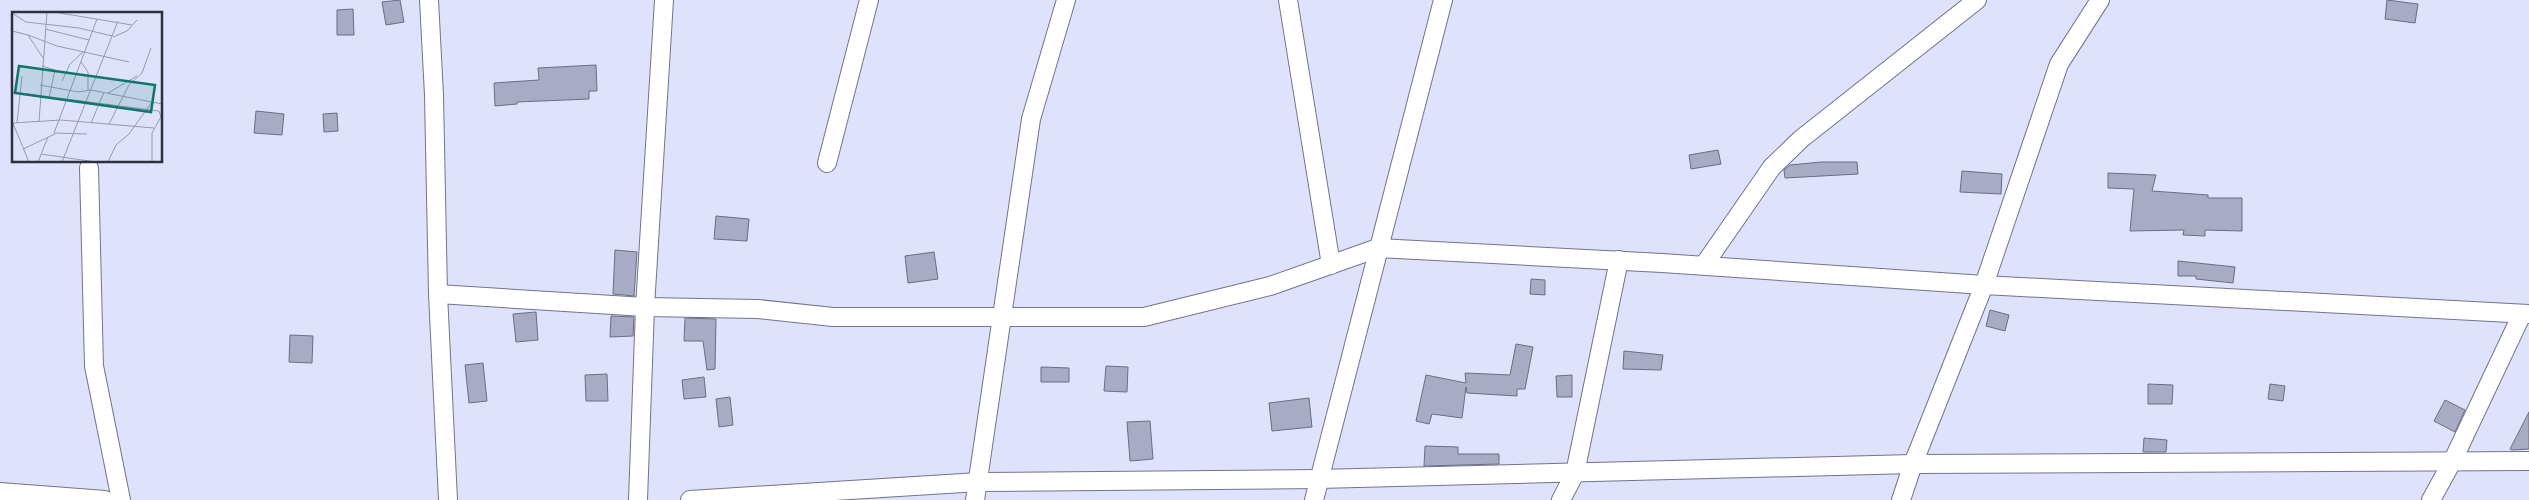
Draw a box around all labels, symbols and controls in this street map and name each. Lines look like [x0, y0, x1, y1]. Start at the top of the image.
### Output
inset map [12, 12, 162, 162]

